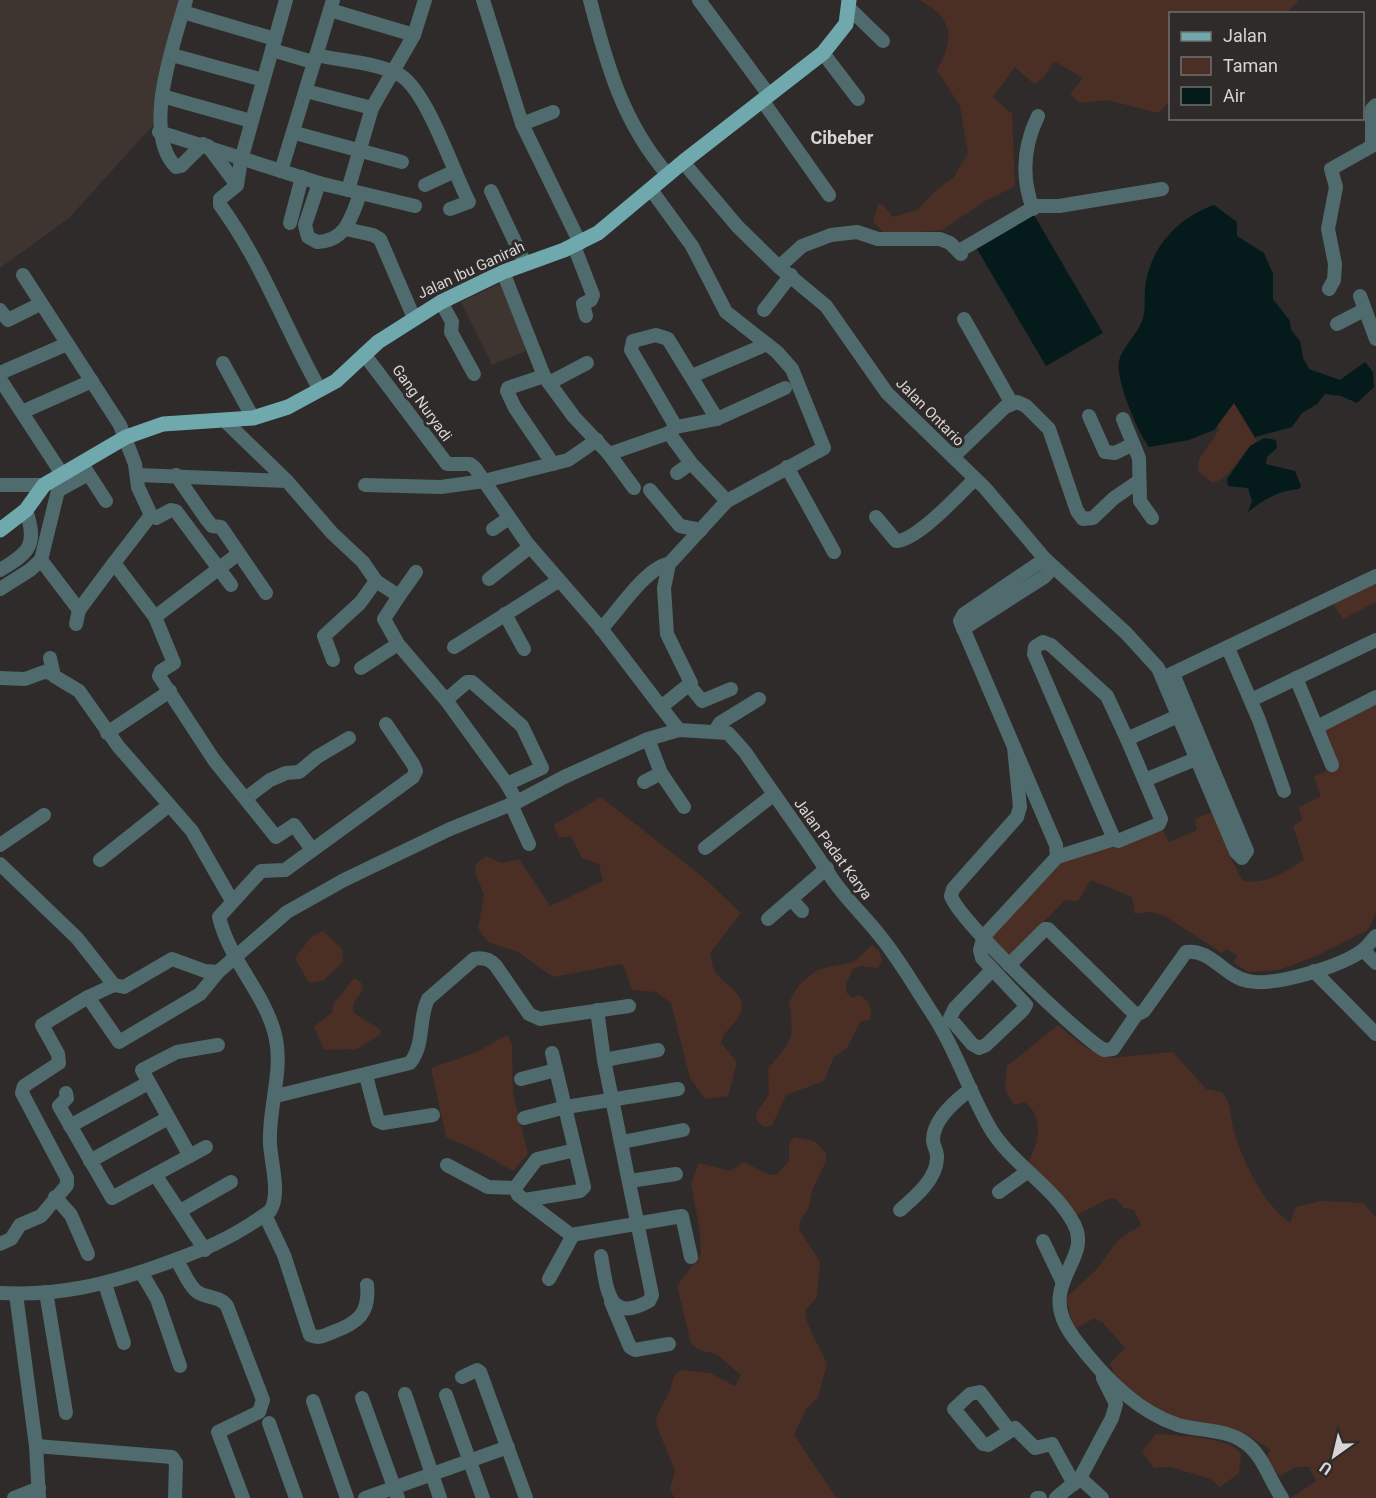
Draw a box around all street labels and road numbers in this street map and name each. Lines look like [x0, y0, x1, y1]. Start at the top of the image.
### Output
street label: Jalan Ibu Ganirah [415, 237, 527, 303]
street label: Gang Nuryadi [388, 361, 456, 445]
street label: Jalan Ontario [892, 374, 968, 450]
street label: Jalan Padat Karya [790, 795, 876, 903]

